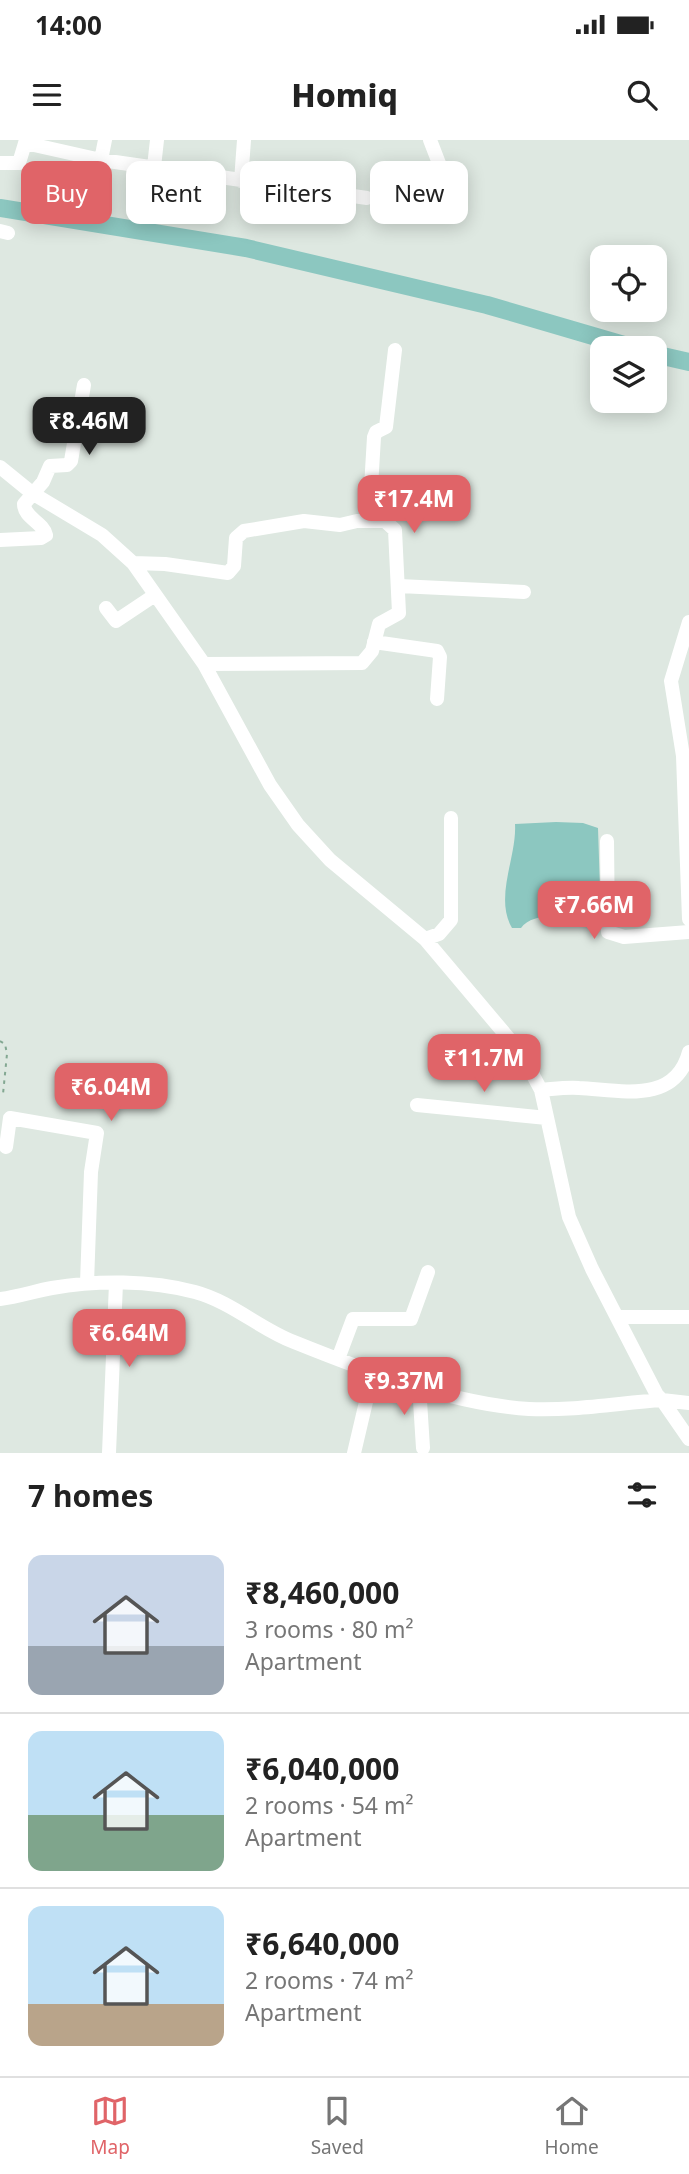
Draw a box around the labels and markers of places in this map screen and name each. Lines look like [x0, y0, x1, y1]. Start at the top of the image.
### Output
pin: ₹8.46M [32, 398, 146, 457]
pin: ₹17.4M [357, 476, 471, 535]
pin: ₹7.66M [537, 882, 651, 941]
pin: ₹11.7M [427, 1034, 541, 1094]
pin: ₹6.04M [54, 1063, 168, 1123]
pin: ₹6.64M [72, 1310, 186, 1369]
pin: ₹9.37M [347, 1358, 461, 1417]

